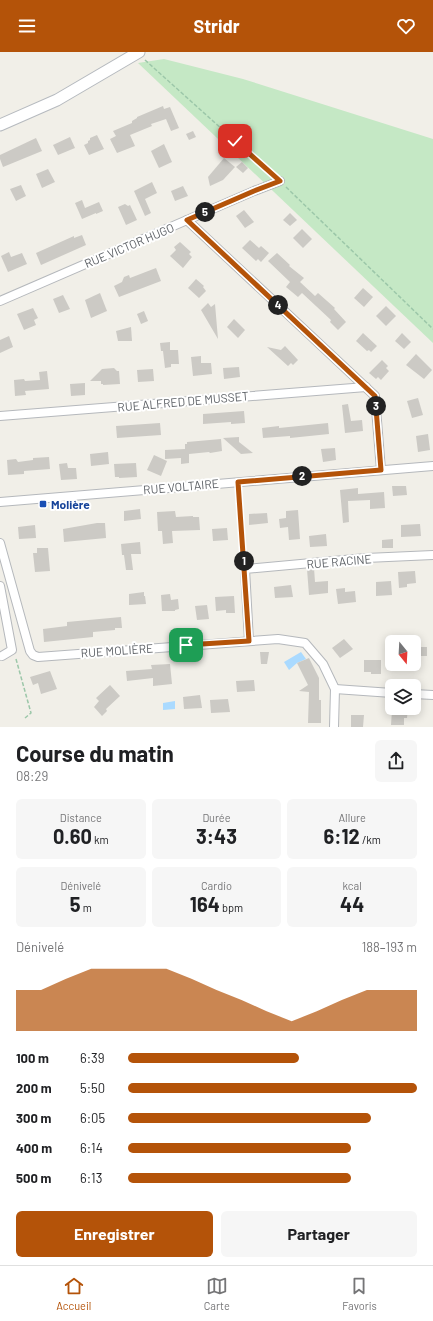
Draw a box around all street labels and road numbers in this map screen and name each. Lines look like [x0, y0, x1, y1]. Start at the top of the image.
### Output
street label: RUE VICTOR HUGO [82, 220, 176, 270]
street label: RUE ALFRED DE MUSSET [117, 388, 249, 414]
street label: RUE VOLTAIRE [143, 476, 219, 496]
street label: RUE RACINE [306, 551, 372, 571]
street label: RUE MOLIÈRE [80, 640, 154, 660]

